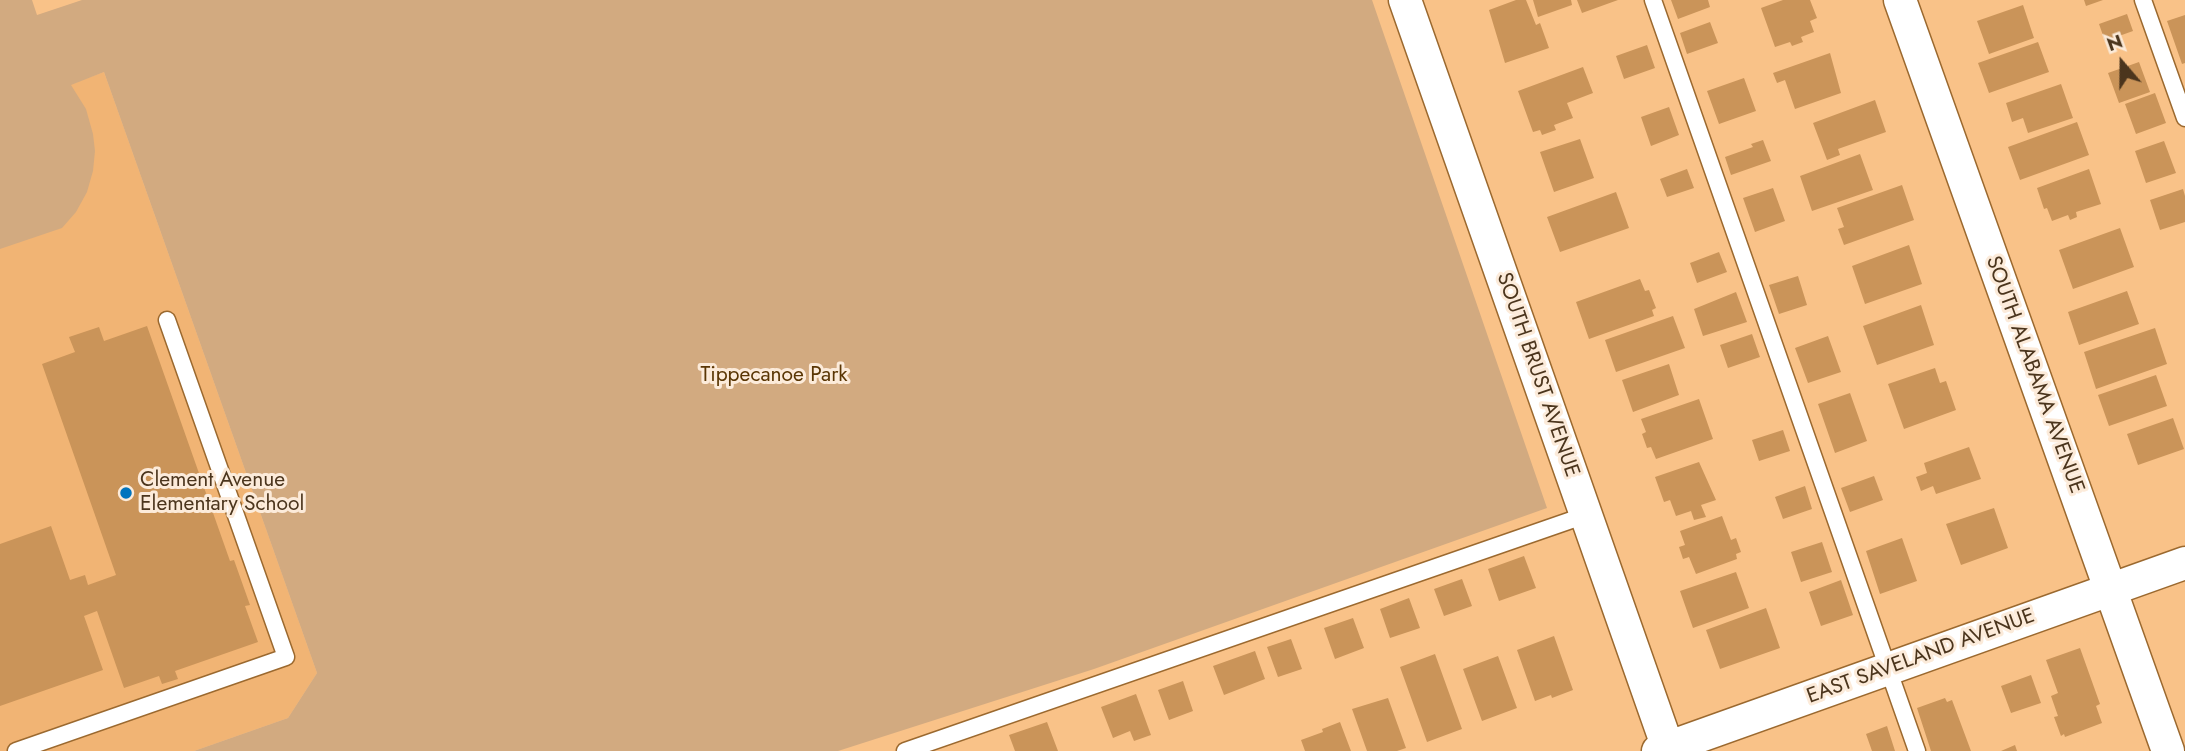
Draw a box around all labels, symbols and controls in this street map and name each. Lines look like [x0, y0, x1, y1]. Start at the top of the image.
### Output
north arrow [2087, 28, 2157, 98]
text: N [2103, 28, 2126, 58]
street label: SOUTH ALABAMA AVENUE [1979, 253, 2089, 497]
street label: SOUTH BRUST AVENUE [1490, 269, 1584, 481]
park label: Tippecanoe Park [700, 363, 848, 389]
place label: Clement Avenue Elementary School [140, 468, 304, 518]
marker: Clement Avenue Elementary School [118, 485, 134, 501]
street label: EAST SAVELAND AVENUE [1804, 604, 2038, 710]

